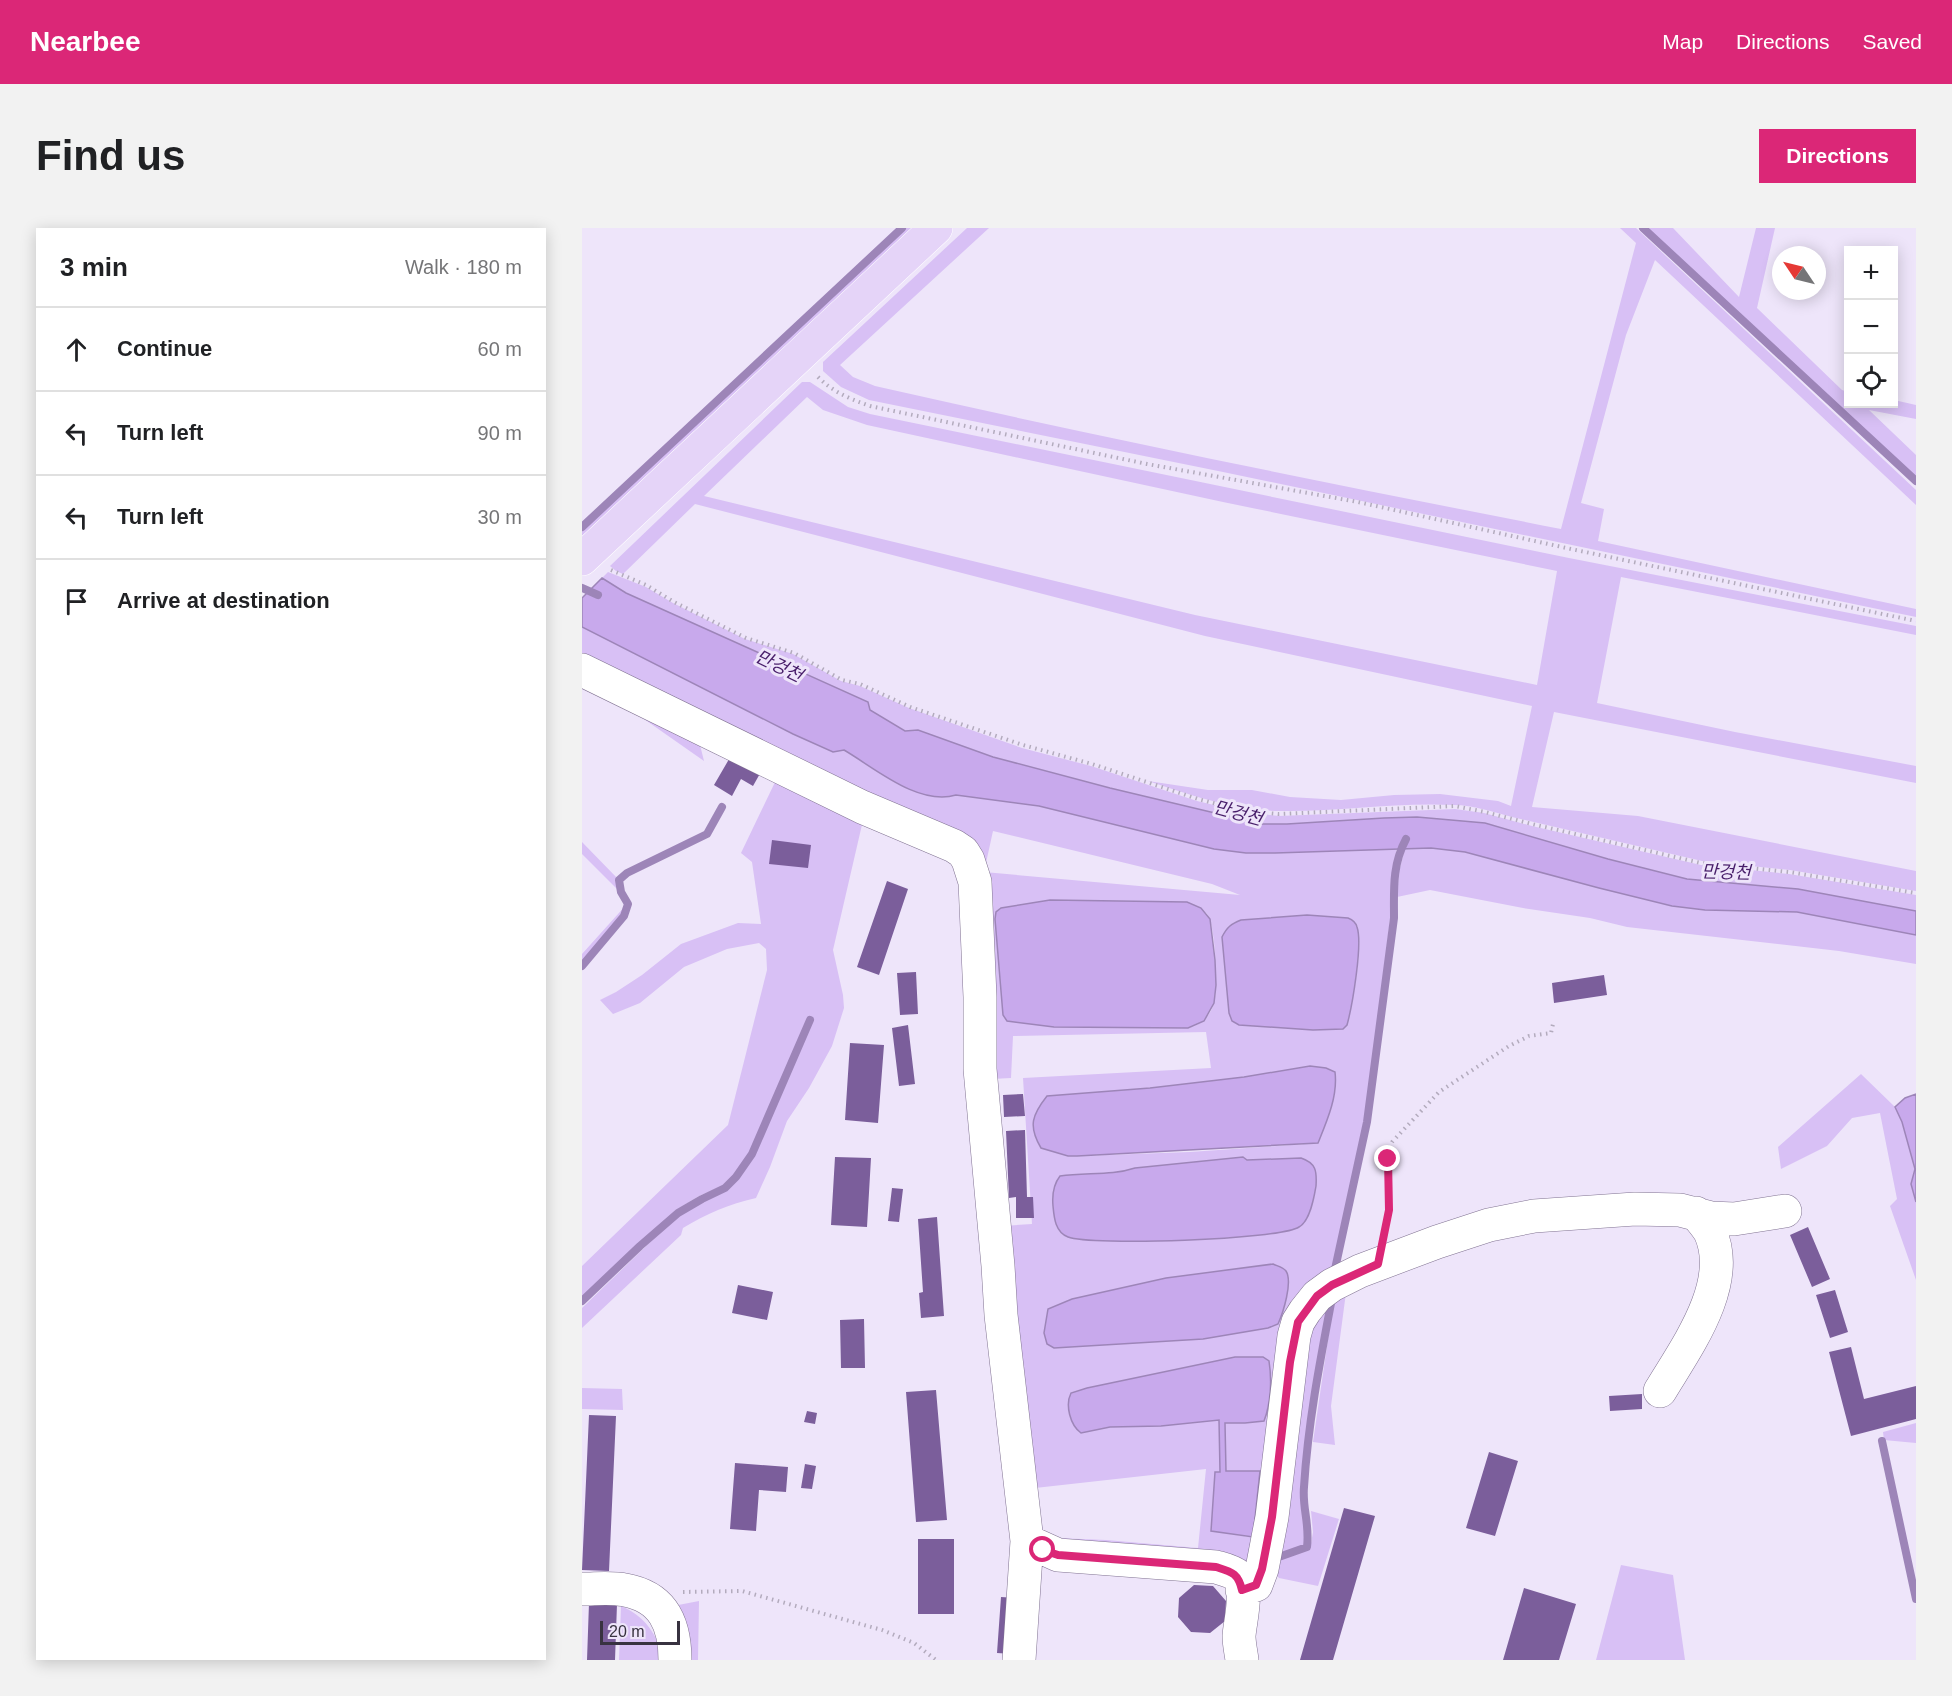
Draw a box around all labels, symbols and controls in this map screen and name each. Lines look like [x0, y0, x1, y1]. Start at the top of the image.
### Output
text: Nearbee [30, 26, 141, 57]
text: Map [1662, 30, 1703, 53]
text: Directions [1736, 30, 1829, 53]
text: Saved [1862, 30, 1922, 53]
button: Directions [1759, 129, 1916, 183]
text: Find us [36, 132, 185, 179]
north arrow [1772, 246, 1826, 300]
map controls [1844, 246, 1898, 408]
button: + [1844, 246, 1898, 300]
text: 3 min [60, 252, 128, 282]
text: Walk · 180 m [405, 256, 522, 278]
button: − [1844, 300, 1898, 354]
icon: ahead [60, 333, 93, 366]
text: Continue [117, 336, 212, 361]
text: 60 m [478, 338, 522, 360]
button: locate [1844, 354, 1898, 408]
icon: left [60, 417, 93, 450]
text: Turn left [117, 420, 203, 445]
text: 90 m [478, 422, 522, 444]
icon: left [60, 501, 93, 534]
text: Turn left [117, 504, 203, 529]
text: 30 m [478, 506, 522, 528]
icon: arrive [60, 585, 93, 618]
text: Arrive at destination [117, 588, 330, 613]
water label: 만겅천 [752, 646, 808, 687]
water label: 만겅천 [1211, 797, 1267, 830]
water label: 만겅천 [1701, 861, 1754, 883]
route end [1374, 1145, 1400, 1171]
route start [1029, 1536, 1055, 1562]
scale bar [600, 1618, 680, 1646]
text: 20 m [609, 1623, 645, 1640]

